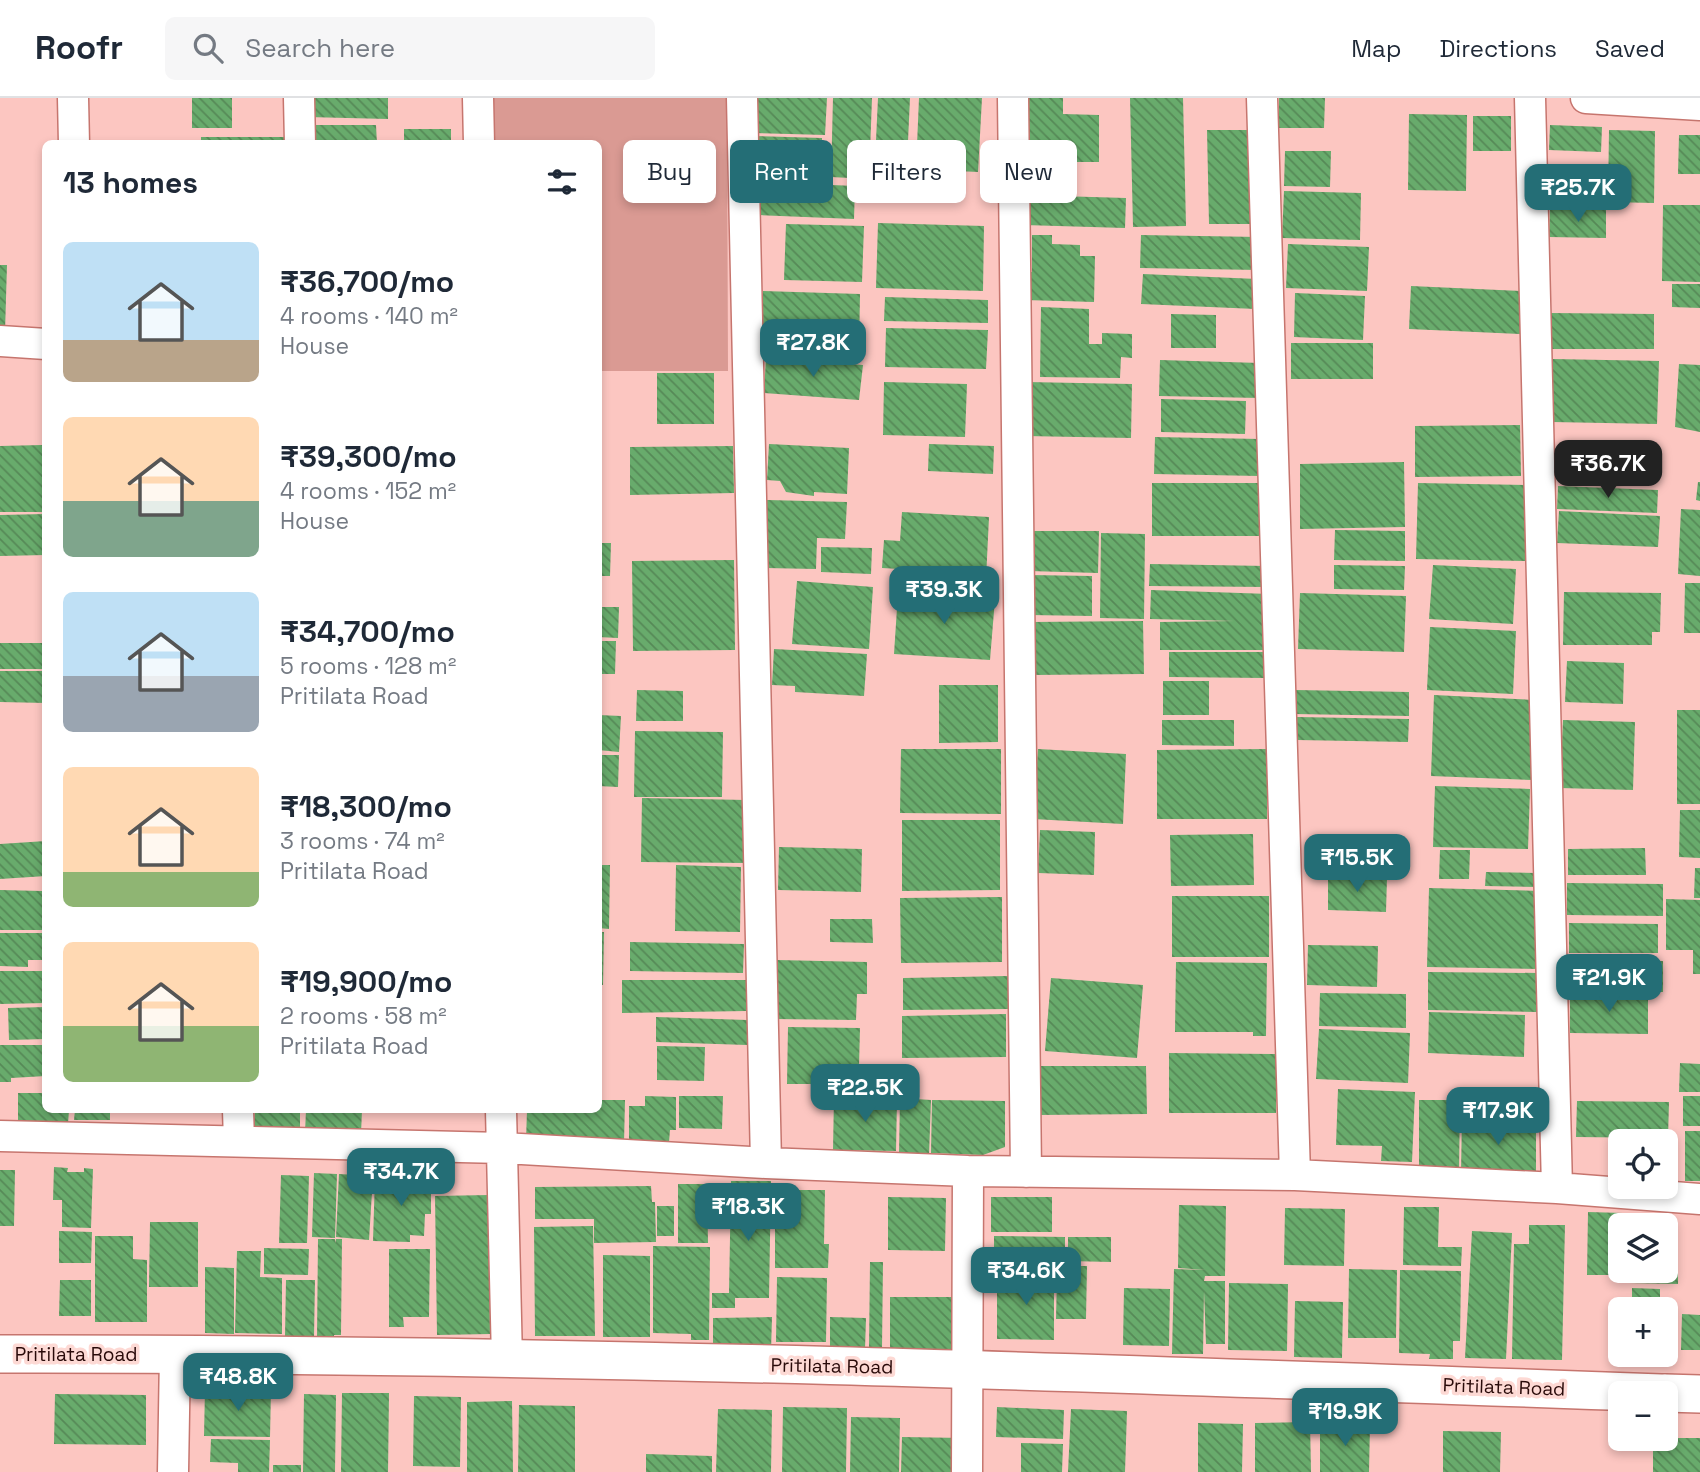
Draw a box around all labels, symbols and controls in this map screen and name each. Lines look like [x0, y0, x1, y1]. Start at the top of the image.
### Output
search box [165, 17, 655, 80]
text: Roofr [35, 27, 123, 69]
icon: search [189, 29, 227, 67]
text: Search here [245, 31, 395, 65]
text: Map [1351, 33, 1401, 64]
text: Directions [1439, 33, 1557, 64]
text: Saved [1595, 33, 1665, 64]
chip: Buy [623, 140, 716, 203]
chip: Rent [730, 140, 833, 203]
chip: Filters [847, 140, 966, 203]
chip: New [980, 140, 1077, 203]
text: 13 homes [63, 163, 198, 202]
icon: filters [543, 163, 581, 201]
pin: ₹25.7K [1521, 164, 1635, 224]
text: ₹25.7K [1541, 172, 1615, 202]
text: ₹36,700/mo [280, 262, 454, 301]
icon: home [119, 270, 203, 354]
text: 4 rooms · 140 m² [280, 301, 458, 331]
pin: ₹27.8K [756, 320, 870, 379]
text: ₹27.8K [776, 327, 850, 357]
text: House [280, 331, 349, 361]
text: ₹39,300/mo [280, 437, 457, 476]
pin: ₹36.7K [1551, 440, 1665, 500]
icon: home [119, 445, 203, 529]
text: ₹36.7K [1570, 448, 1646, 478]
text: 4 rooms · 152 m² [280, 476, 456, 506]
text: House [280, 506, 349, 536]
pin: ₹39.3K [887, 566, 1001, 626]
text: ₹39.3K [905, 574, 983, 604]
text: ₹34,700/mo [280, 612, 455, 651]
icon: home [119, 620, 203, 704]
text: 5 rooms · 128 m² [280, 651, 456, 681]
text: Pritilata Road [280, 681, 429, 711]
text: ₹18,300/mo [280, 787, 452, 826]
icon: home [119, 795, 203, 879]
text: 3 rooms · 74 m² [280, 826, 445, 856]
pin: ₹15.5K [1300, 834, 1414, 894]
text: ₹15.5K [1320, 842, 1394, 872]
text: Pritilata Road [280, 856, 429, 886]
pin: ₹21.9K [1552, 954, 1666, 1014]
text: ₹19,900/mo [280, 962, 452, 1001]
text: ₹21.9K [1572, 962, 1646, 992]
icon: home [119, 970, 203, 1054]
text: 2 rooms · 58 m² [280, 1001, 447, 1031]
text: Pritilata Road [280, 1031, 429, 1061]
pin: ₹22.5K [808, 1065, 922, 1124]
text: ₹22.5K [827, 1072, 903, 1102]
pin: ₹17.9K [1441, 1088, 1555, 1147]
text: ₹17.9K [1462, 1095, 1534, 1125]
map controls [1608, 1129, 1678, 1451]
button: locate [1608, 1129, 1678, 1199]
pin: ₹34.7K [344, 1148, 458, 1208]
text: ₹34.7K [363, 1156, 439, 1186]
pin: ₹18.3K [691, 1184, 805, 1243]
text: ₹18.3K [711, 1191, 785, 1221]
button: layers [1608, 1213, 1678, 1283]
pin: ₹34.6K [969, 1248, 1083, 1307]
text: ₹34.6K [987, 1255, 1065, 1285]
button: + [1608, 1297, 1678, 1367]
street label: Pritilata Road [15, 1342, 137, 1367]
street label: Pritilata Road [770, 1352, 894, 1380]
pin: ₹48.8K [181, 1354, 295, 1413]
text: ₹48.8K [199, 1361, 277, 1391]
street label: Pritilata Road [1442, 1372, 1566, 1402]
button: − [1608, 1381, 1678, 1451]
pin: ₹19.9K [1288, 1388, 1402, 1448]
text: ₹19.9K [1308, 1396, 1382, 1426]

